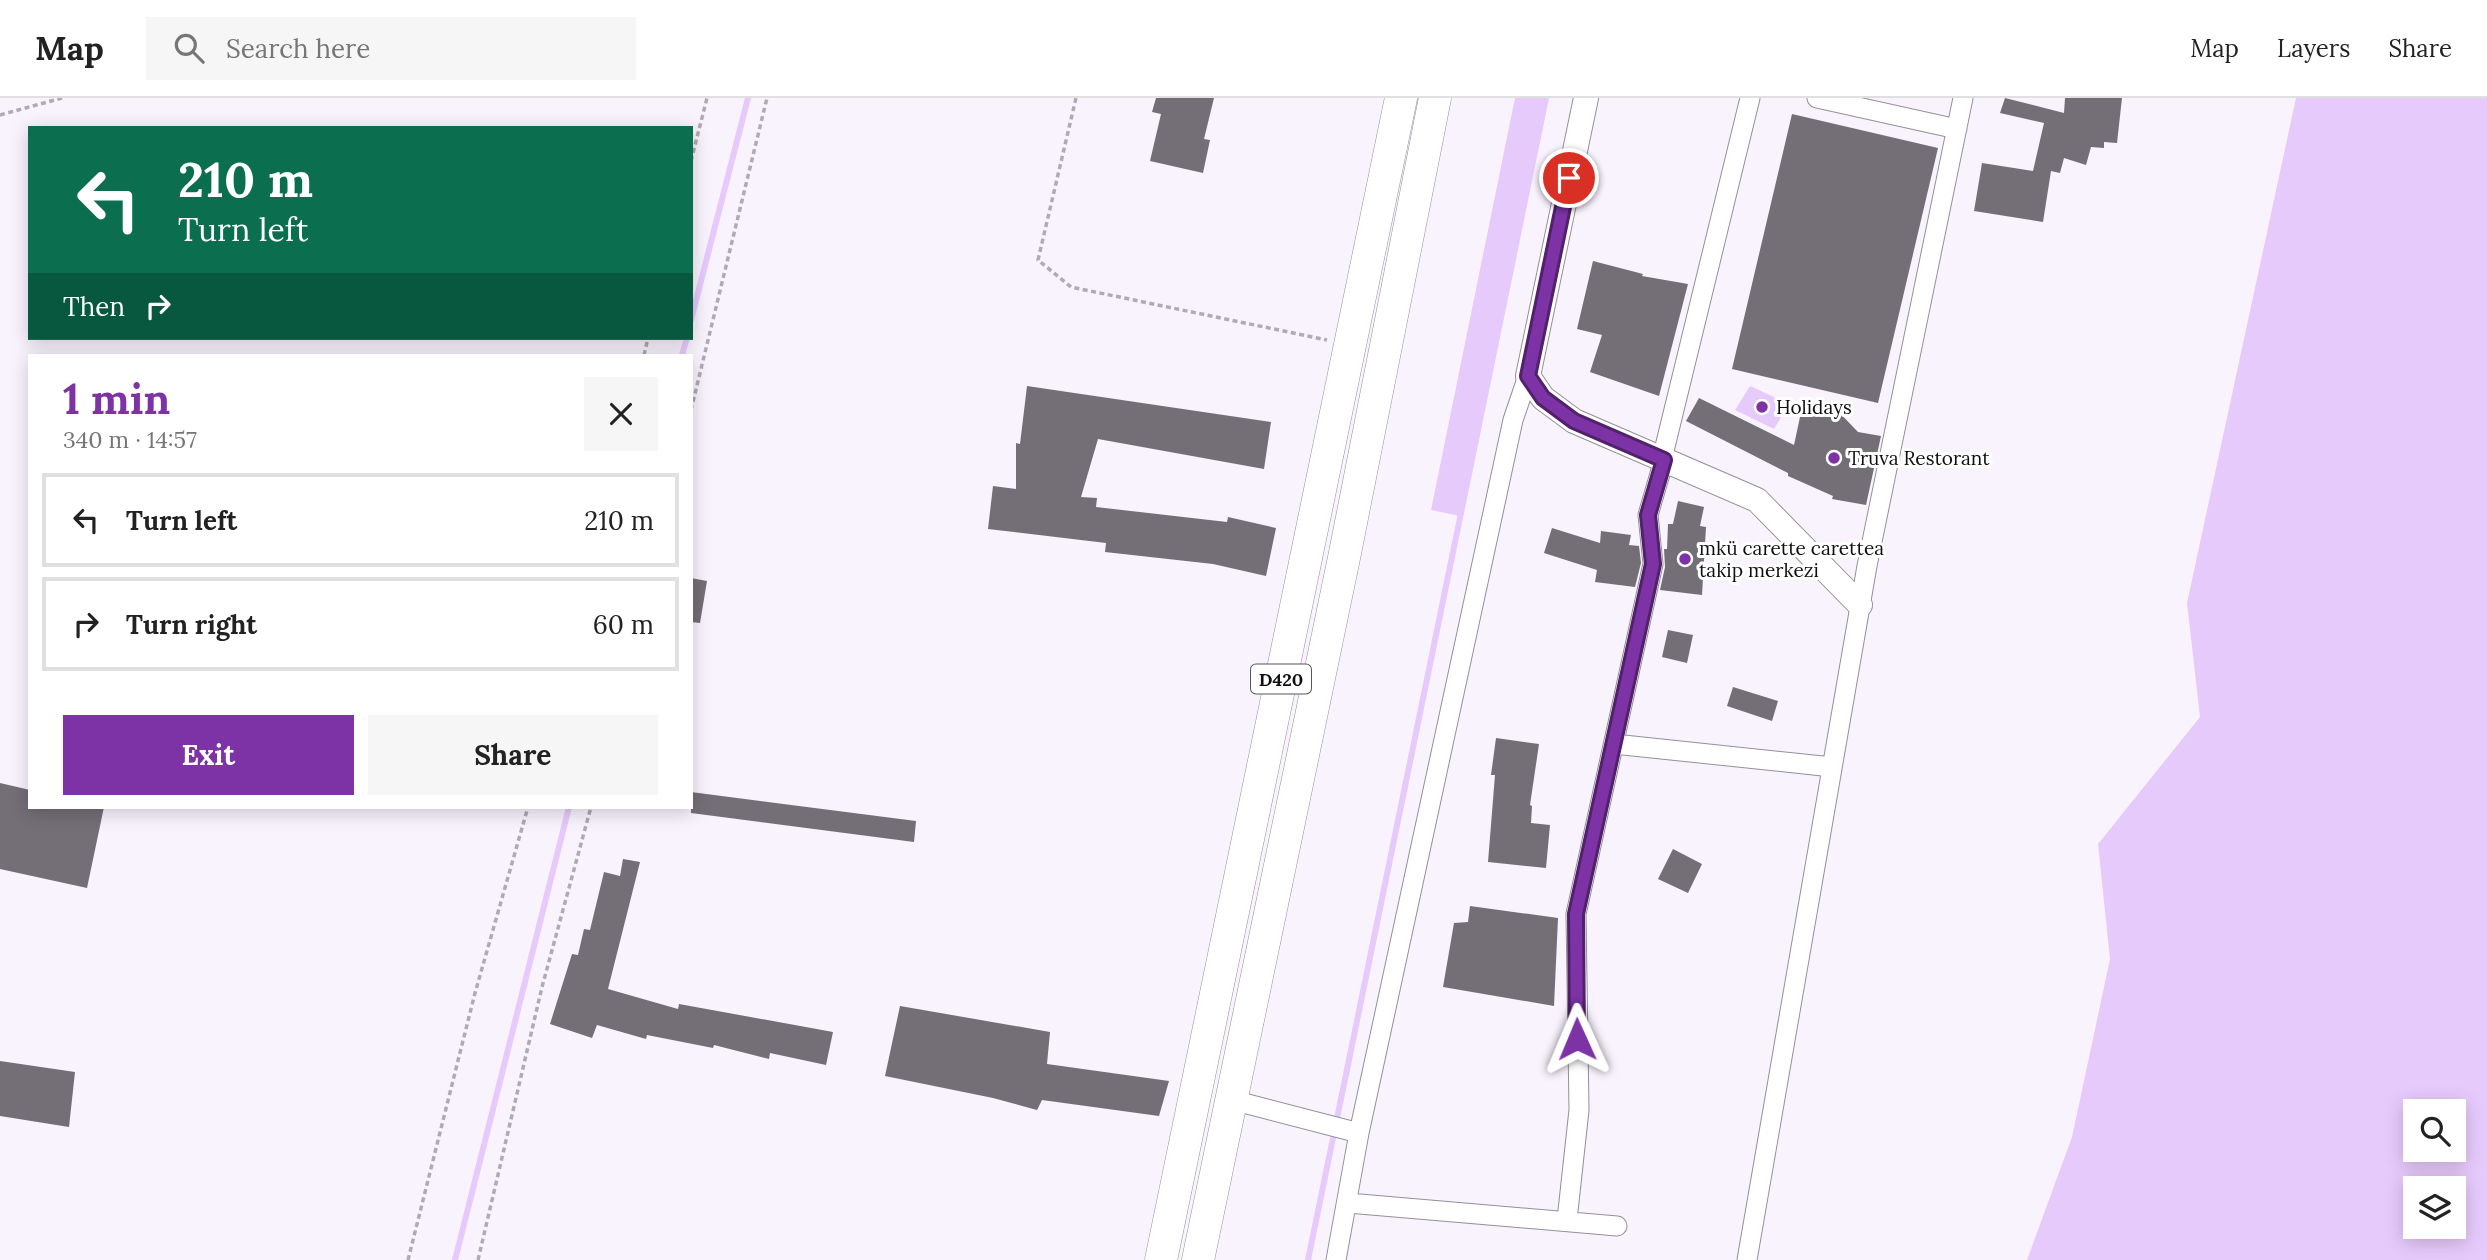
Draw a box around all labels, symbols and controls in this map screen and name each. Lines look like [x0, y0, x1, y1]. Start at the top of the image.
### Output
search box [146, 17, 636, 80]
text: Map [35, 27, 104, 69]
icon: search [170, 29, 208, 67]
text: Search here [226, 32, 370, 65]
text: Map [2190, 33, 2239, 64]
text: Layers [2277, 33, 2350, 64]
text: Share [2388, 33, 2452, 64]
text: 210 m [178, 148, 313, 210]
pin [1539, 148, 1599, 208]
icon: left [63, 154, 154, 245]
icon: arrive [1550, 159, 1588, 197]
text: Turn left [178, 209, 308, 250]
icon: right [139, 287, 177, 325]
text: Then [63, 290, 125, 323]
text: 1 min [63, 372, 170, 426]
button: close [584, 377, 658, 451]
place label: Holidays [1776, 395, 1852, 419]
marker: Holidays [1754, 399, 1770, 415]
text: 340 m · 14:57 [63, 425, 197, 454]
place label: Truva Restorant [1848, 446, 1990, 470]
marker: Truva Restorant [1826, 450, 1842, 466]
icon: left [67, 501, 105, 539]
text: Turn left [126, 504, 237, 537]
text: 210 m [584, 504, 654, 537]
place label: mkü carette carettea takip merkezi [1699, 536, 1884, 582]
marker: mkü carette carettea takip merkezi [1677, 551, 1693, 567]
icon: right [67, 605, 105, 643]
text: Turn right [126, 608, 257, 641]
text: 60 m [593, 608, 654, 641]
road number: D420 [1251, 664, 1311, 694]
button: Exit [63, 715, 354, 795]
button: Share [368, 715, 658, 795]
position arrow [1540, 1002, 1614, 1076]
map controls [2403, 1099, 2466, 1239]
button: search [2403, 1099, 2466, 1162]
button: layers [2403, 1176, 2466, 1239]

